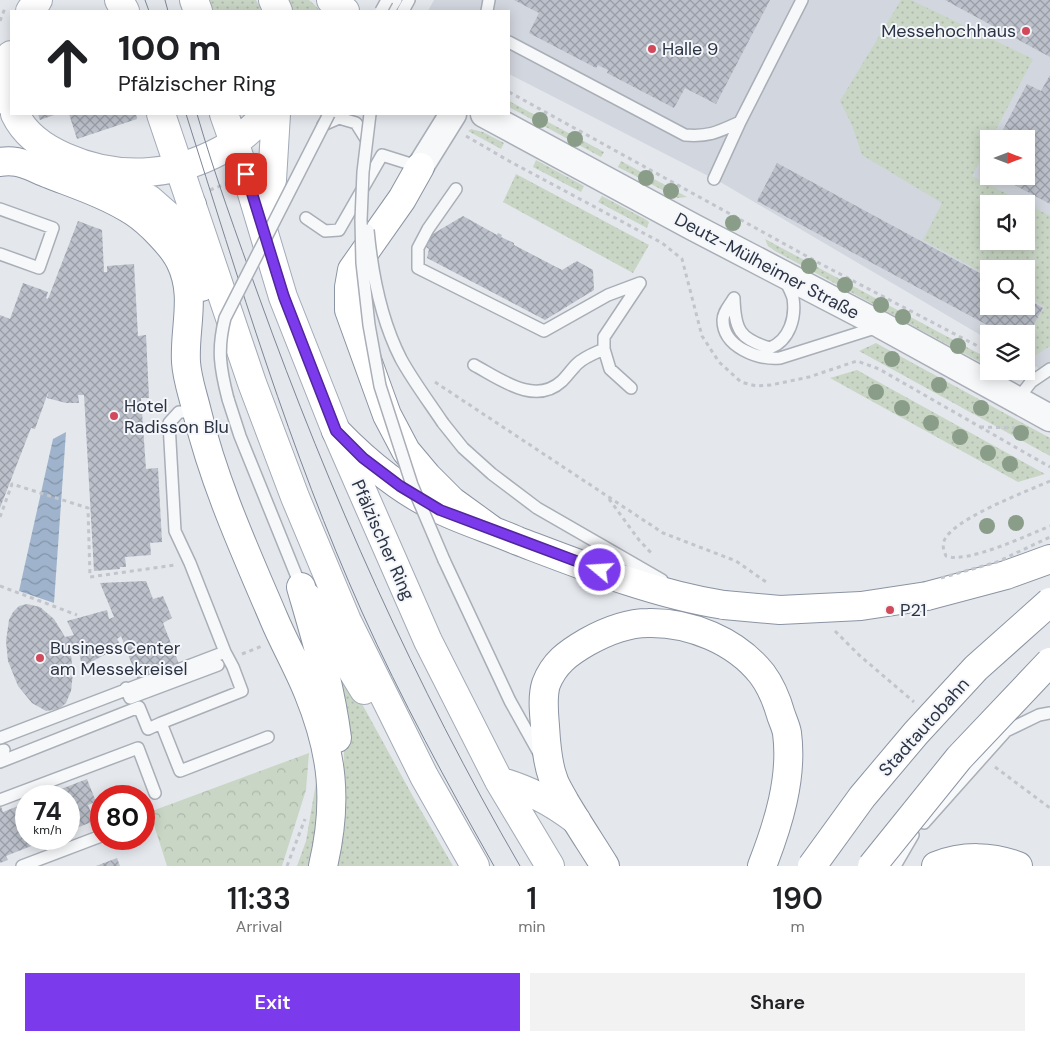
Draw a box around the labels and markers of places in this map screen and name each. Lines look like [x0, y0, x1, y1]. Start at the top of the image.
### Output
place label: Messehochhaus [881, 19, 1016, 43]
marker: Messehochhaus [1020, 25, 1032, 37]
place label: Halle 9 [662, 37, 718, 61]
marker: Halle 9 [646, 43, 658, 55]
pin [225, 153, 267, 195]
place label: Hotel Radisson Blu [124, 394, 229, 439]
marker: Hotel Radisson Blu [108, 410, 120, 422]
place label: P21 [900, 598, 926, 622]
marker: P21 [884, 604, 896, 616]
place label: BusinessCenter am Messekreisel [50, 636, 187, 681]
marker: BusinessCenter am Messekreisel [34, 652, 46, 664]

